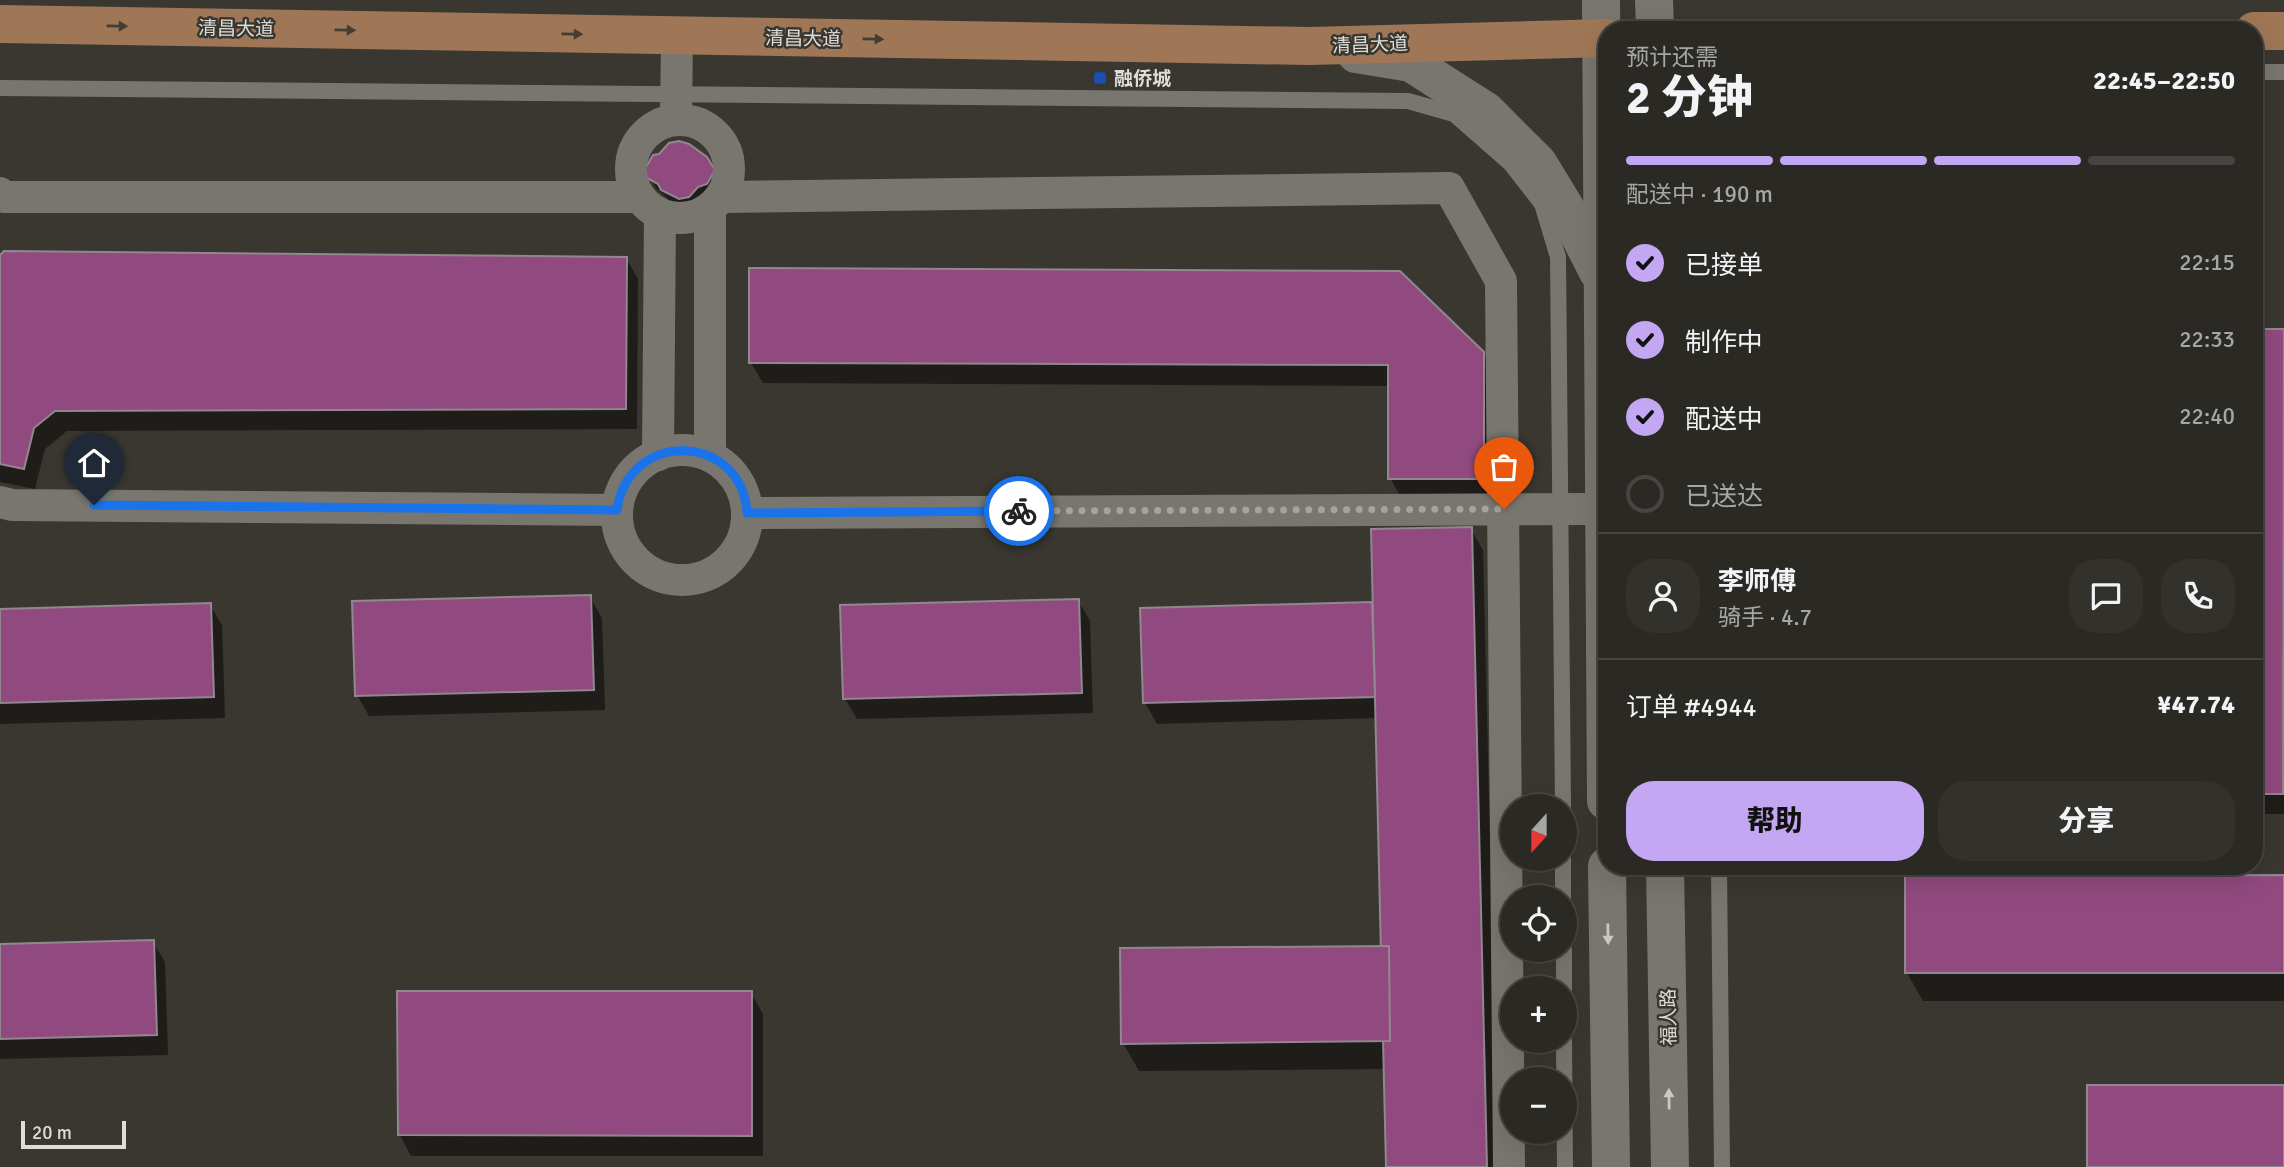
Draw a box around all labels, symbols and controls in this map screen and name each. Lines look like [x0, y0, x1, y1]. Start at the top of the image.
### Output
street label: 清昌大道 [198, 16, 274, 42]
one-way arrow [106, 20, 128, 31]
one-way arrow [334, 24, 356, 36]
street label: 清昌大道 [765, 26, 841, 52]
one-way arrow [561, 28, 583, 40]
street label: 清昌大道 [1332, 32, 1408, 58]
one-way arrow [862, 33, 884, 45]
text: 预计还需 [1626, 43, 1718, 72]
text: 22:45–22:50 [2093, 65, 2235, 97]
place label: 融侨城 [1114, 67, 1171, 91]
marker: 融侨城 [1092, 70, 1108, 86]
text: 2 分钟 [1626, 70, 1753, 126]
text: 配送中 · 190 m [1626, 180, 1773, 209]
icon: check [1626, 244, 1664, 282]
text: 22:15 [2179, 248, 2235, 277]
text: 已接单 [1685, 250, 1763, 282]
icon: check [1626, 321, 1664, 359]
text: 22:33 [2179, 325, 2235, 354]
text: 制作中 [1685, 327, 1763, 359]
icon: check [1626, 398, 1664, 436]
text: 22:40 [2179, 402, 2235, 431]
text: 配送中 [1685, 404, 1763, 436]
pin [64, 433, 124, 505]
pin [1474, 437, 1534, 509]
icon: home [75, 444, 113, 482]
icon: bag [1485, 448, 1523, 486]
courier [984, 476, 1054, 546]
text: 已送达 [1685, 481, 1763, 513]
icon: bike [1000, 492, 1038, 530]
button: person [1626, 559, 1700, 633]
button: chat [2069, 559, 2143, 633]
button: phone [2161, 559, 2235, 633]
text: 李师傅 [1718, 566, 1796, 598]
text: 骑手 · 4.7 [1718, 603, 1812, 632]
text: ¥47.74 [2157, 689, 2235, 721]
text: 订单 #4944 [1626, 692, 1757, 724]
button: 帮助 [1626, 781, 1924, 861]
button: 分享 [1938, 781, 2235, 861]
north arrow [1500, 794, 1577, 872]
map controls [1500, 794, 1577, 1144]
button: locate [1500, 885, 1577, 962]
one-way arrow [1602, 924, 1614, 946]
button: + [1500, 976, 1577, 1053]
street label: 福人路 [1657, 988, 1681, 1046]
button: − [1500, 1067, 1577, 1144]
one-way arrow [1663, 1088, 1675, 1110]
scale bar [21, 1118, 126, 1150]
text: 20 m [32, 1121, 72, 1145]

